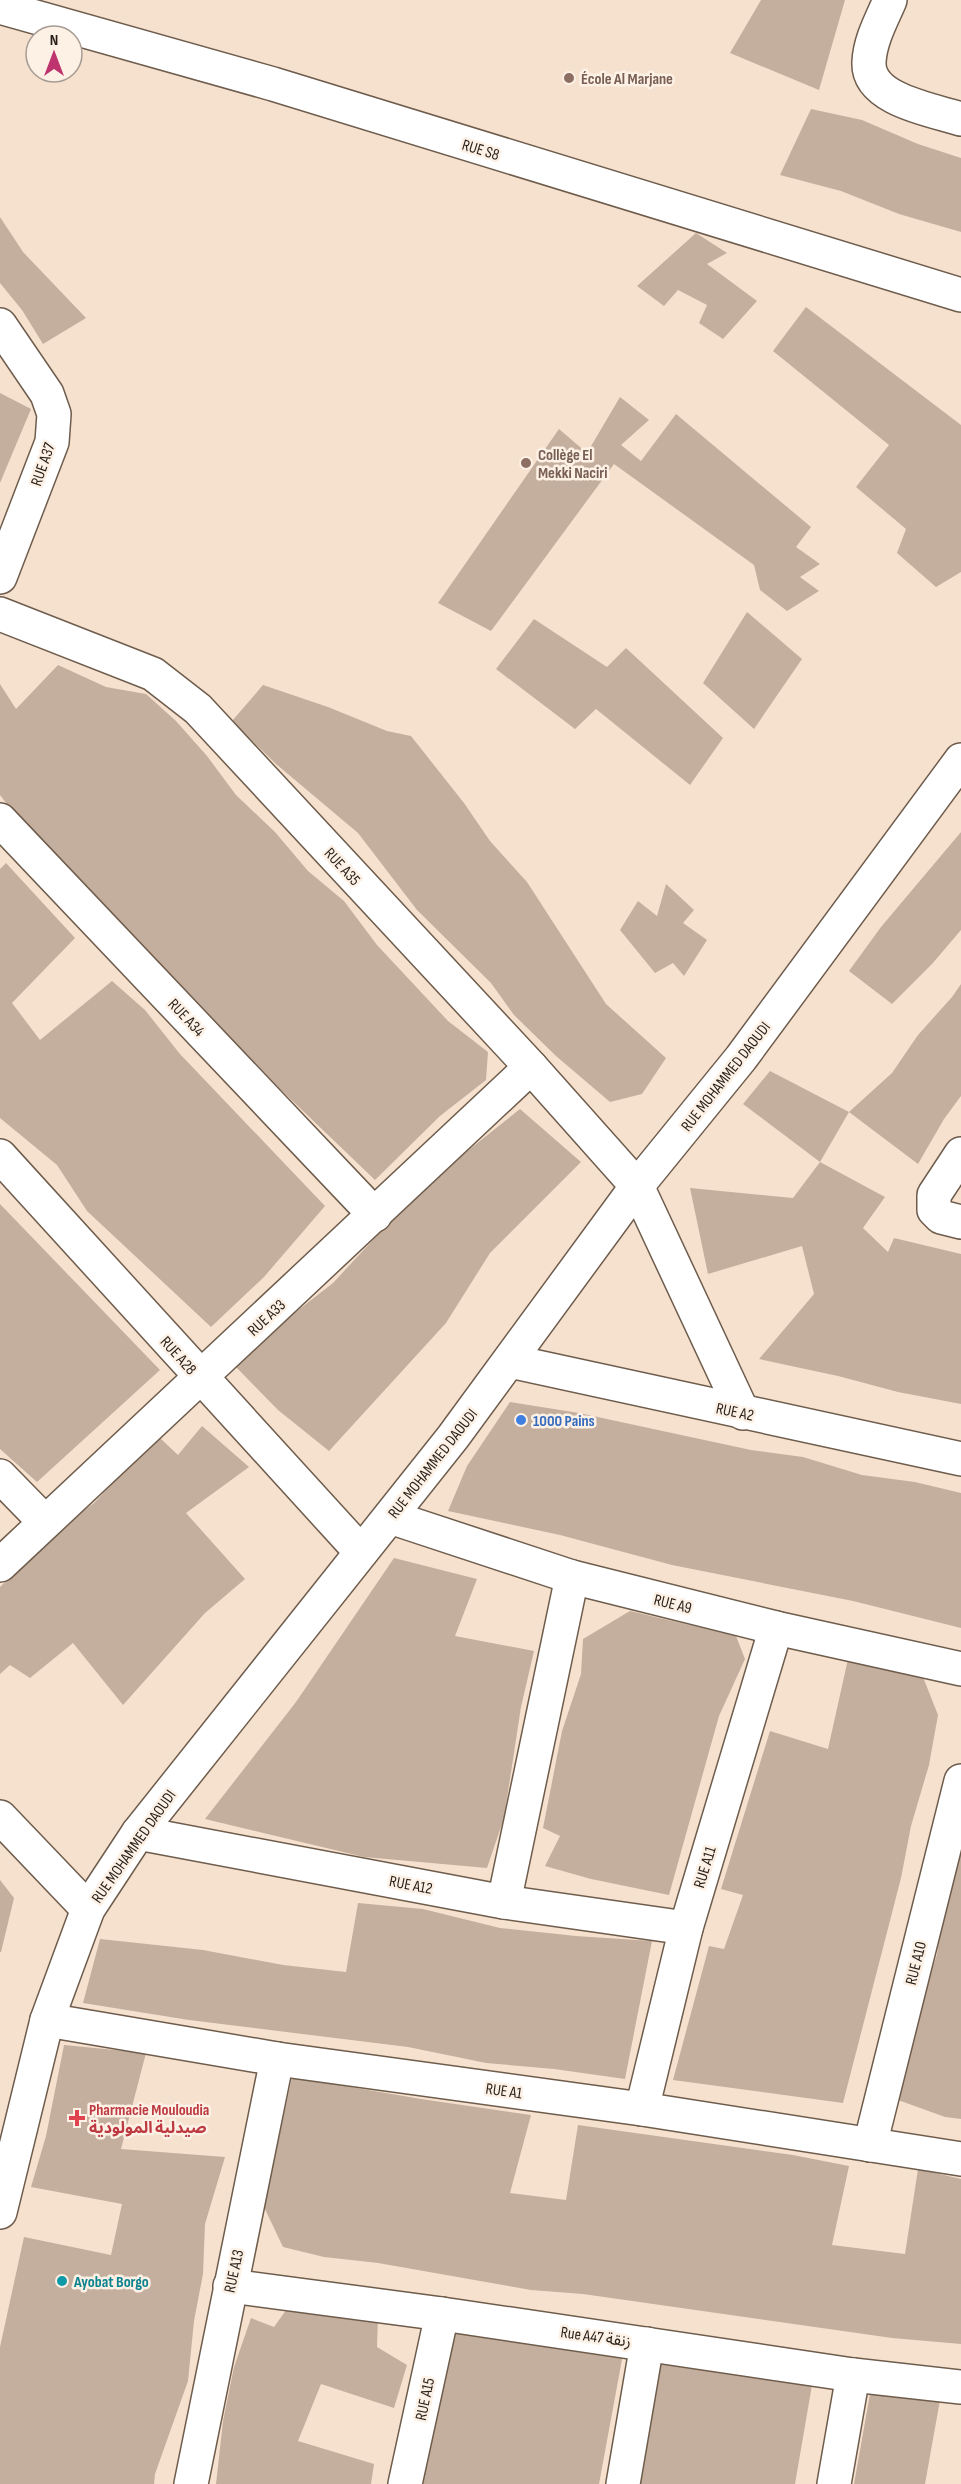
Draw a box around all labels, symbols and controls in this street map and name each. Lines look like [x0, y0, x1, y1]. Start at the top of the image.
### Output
north arrow [24, 24, 84, 84]
text: N [50, 31, 58, 50]
place label: École Al Marjane [581, 70, 673, 89]
marker: École Al Marjane [562, 71, 576, 85]
street label: RUE S8 [459, 136, 502, 165]
street label: RUE A37 [27, 440, 60, 489]
place label: Collège El Mekki Naciri [538, 446, 607, 483]
marker: Collège El Mekki Naciri [519, 456, 533, 470]
street label: RUE A35 [320, 844, 364, 890]
street label: RUE A34 [164, 995, 208, 1041]
street label: RUE MOHAMMED DAOUDI [677, 1018, 775, 1136]
street label: RUE A33 [244, 1296, 290, 1340]
street label: RUE A28 [156, 1333, 200, 1379]
street label: RUE A2 [714, 1399, 755, 1426]
street label: RUE MOHAMMED DAOUDI [384, 1405, 482, 1523]
place label: 1000 Pains [533, 1412, 595, 1431]
marker: 1000 Pains [514, 1413, 528, 1427]
street label: RUE A9 [652, 1591, 693, 1618]
street label: RUE MOHAMMED DAOUDI [88, 1787, 180, 1907]
street label: RUE A11 [690, 1844, 721, 1890]
street label: RUE A12 [388, 1872, 434, 1899]
street label: RUE A10 [902, 1940, 931, 1987]
street label: RUE A1 [484, 2080, 524, 2104]
place label: Pharmacie Mouloudia صيدلية المولودية [89, 2101, 209, 2138]
marker: Pharmacie Mouloudia صيدلية المولودية [70, 2111, 84, 2125]
street label: RUE A13 [221, 2248, 248, 2295]
place label: Ayobat Borgo [73, 2273, 149, 2292]
marker: Ayobat Borgo [55, 2274, 69, 2288]
street label: Rue A47 زنقة [559, 2323, 632, 2352]
street label: RUE A15 [412, 2376, 439, 2422]

